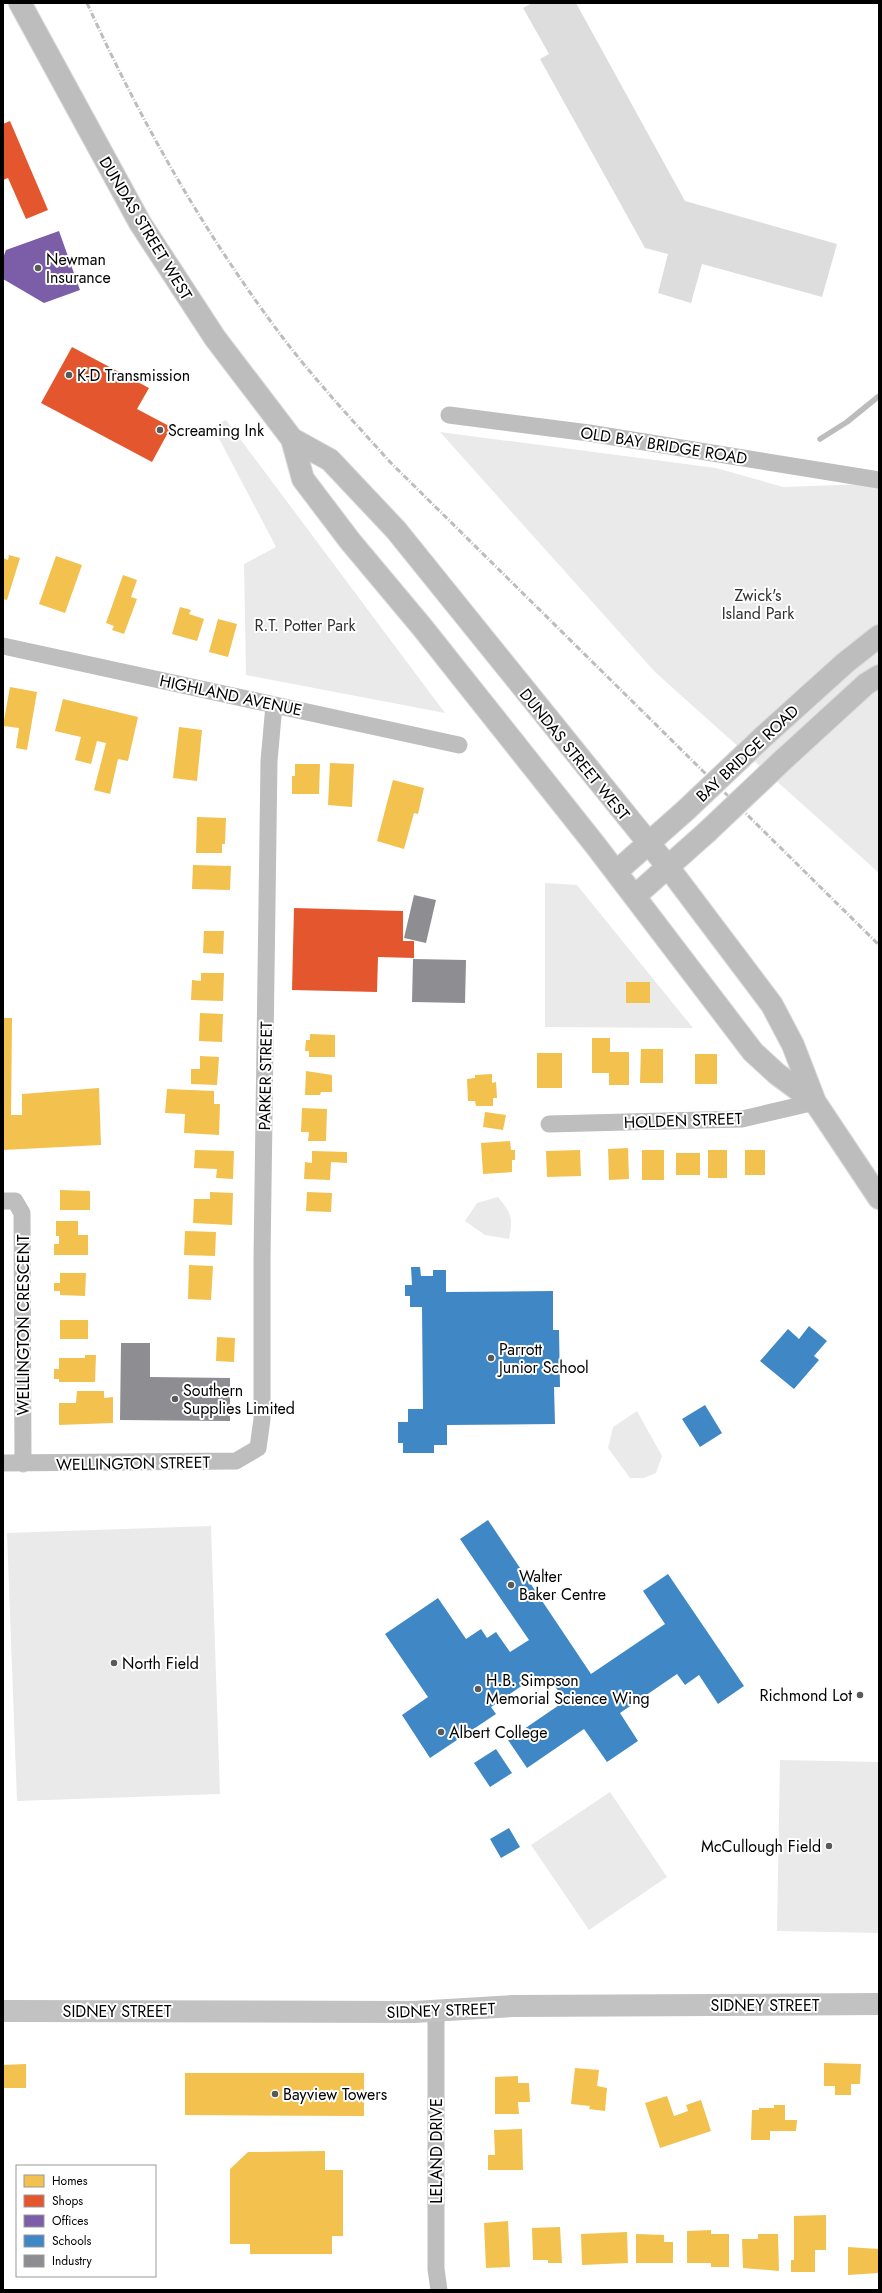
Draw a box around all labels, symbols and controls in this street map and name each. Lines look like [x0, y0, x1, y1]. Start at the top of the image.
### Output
street label: DUNDAS STREET WEST [94, 152, 198, 305]
place label: Newman Insurance [46, 248, 111, 289]
marker: Newman Insurance [33, 263, 43, 273]
place label: K-D Transmission [77, 364, 190, 387]
marker: K-D Transmission [64, 370, 74, 380]
place label: Screaming Ink [168, 419, 265, 442]
street label: OLD BAY BRIDGE ROAD [579, 421, 749, 470]
marker: Screaming Ink [155, 425, 165, 435]
park label: Zwick's Island Park [722, 584, 795, 625]
park label: R.T. Potter Park [255, 614, 356, 637]
street label: HIGHLAND AVENUE [158, 669, 304, 722]
street label: DUNDAS STREET WEST [514, 683, 635, 826]
street label: BAY BRIDGE ROAD [691, 699, 804, 807]
street label: PARKER STREET [253, 1021, 278, 1131]
street label: HOLDEN STREET [623, 1107, 743, 1134]
street label: WELLINGTON CRESCENT [12, 1234, 35, 1415]
place label: Parrott Junior School [497, 1338, 589, 1379]
marker: Parrott Junior School [486, 1353, 496, 1363]
place label: Southern Supplies Limited [183, 1379, 295, 1420]
marker: Southern Supplies Limited [170, 1394, 180, 1404]
street label: WELLINGTON STREET [56, 1451, 211, 1476]
place label: Walter Baker Centre [519, 1565, 606, 1606]
marker: Walter Baker Centre [506, 1580, 516, 1590]
place label: North Field [122, 1652, 199, 1675]
marker: North Field [109, 1658, 119, 1668]
place label: H.B. Simpson Memorial Science Wing [486, 1669, 650, 1710]
marker: H.B. Simpson Memorial Science Wing [473, 1684, 483, 1694]
place label: Richmond Lot [760, 1684, 852, 1707]
marker: Richmond Lot [855, 1690, 865, 1700]
place label: Albert College [449, 1721, 547, 1744]
marker: Albert College [436, 1727, 446, 1737]
place label: McCullough Field [701, 1835, 821, 1858]
marker: McCullough Field [824, 1841, 834, 1851]
street label: SIDNEY STREET [711, 1994, 820, 2017]
street label: SIDNEY STREET [386, 1997, 496, 2024]
street label: SIDNEY STREET [63, 2000, 172, 2023]
place label: Bayview Towers [283, 2083, 387, 2106]
marker: Bayview Towers [270, 2089, 280, 2099]
street label: LELAND DRIVE [425, 2098, 448, 2204]
legend [16, 2165, 156, 2277]
text: Homes [52, 2172, 88, 2190]
text: Shops [52, 2192, 83, 2210]
text: Offices [52, 2212, 88, 2230]
text: Schools [52, 2232, 91, 2250]
text: Industry [52, 2252, 93, 2270]

